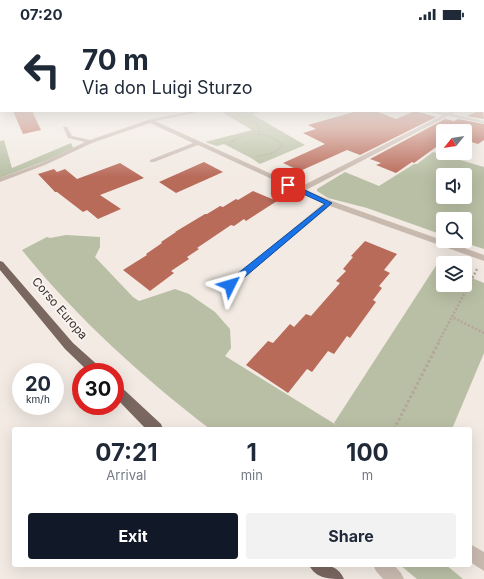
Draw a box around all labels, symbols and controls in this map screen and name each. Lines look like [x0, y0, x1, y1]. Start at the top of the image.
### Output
text: 07:20 [20, 5, 63, 24]
text: 70 m [82, 43, 149, 77]
icon: left [16, 44, 68, 96]
text: Via don Luigi Sturzo [82, 77, 252, 98]
north arrow [436, 124, 472, 160]
map controls [436, 124, 472, 292]
pin [271, 168, 305, 202]
button: sound [436, 168, 472, 204]
icon: arrive [277, 174, 299, 196]
button: search [436, 212, 472, 248]
button: layers [436, 256, 472, 292]
position arrow [209, 264, 251, 306]
street label: Corso Europa [29, 274, 91, 342]
speed limit sign: 30 [72, 363, 124, 415]
text: 20 [25, 372, 51, 396]
text: km/h [26, 393, 50, 405]
text: 07:21 [95, 438, 158, 467]
text: 1 [247, 438, 257, 467]
text: 100 [346, 438, 389, 467]
text: Arrival [106, 467, 146, 483]
text: min [241, 467, 263, 483]
text: m [362, 467, 373, 483]
button: Exit [28, 513, 238, 559]
button: Share [246, 513, 456, 559]

